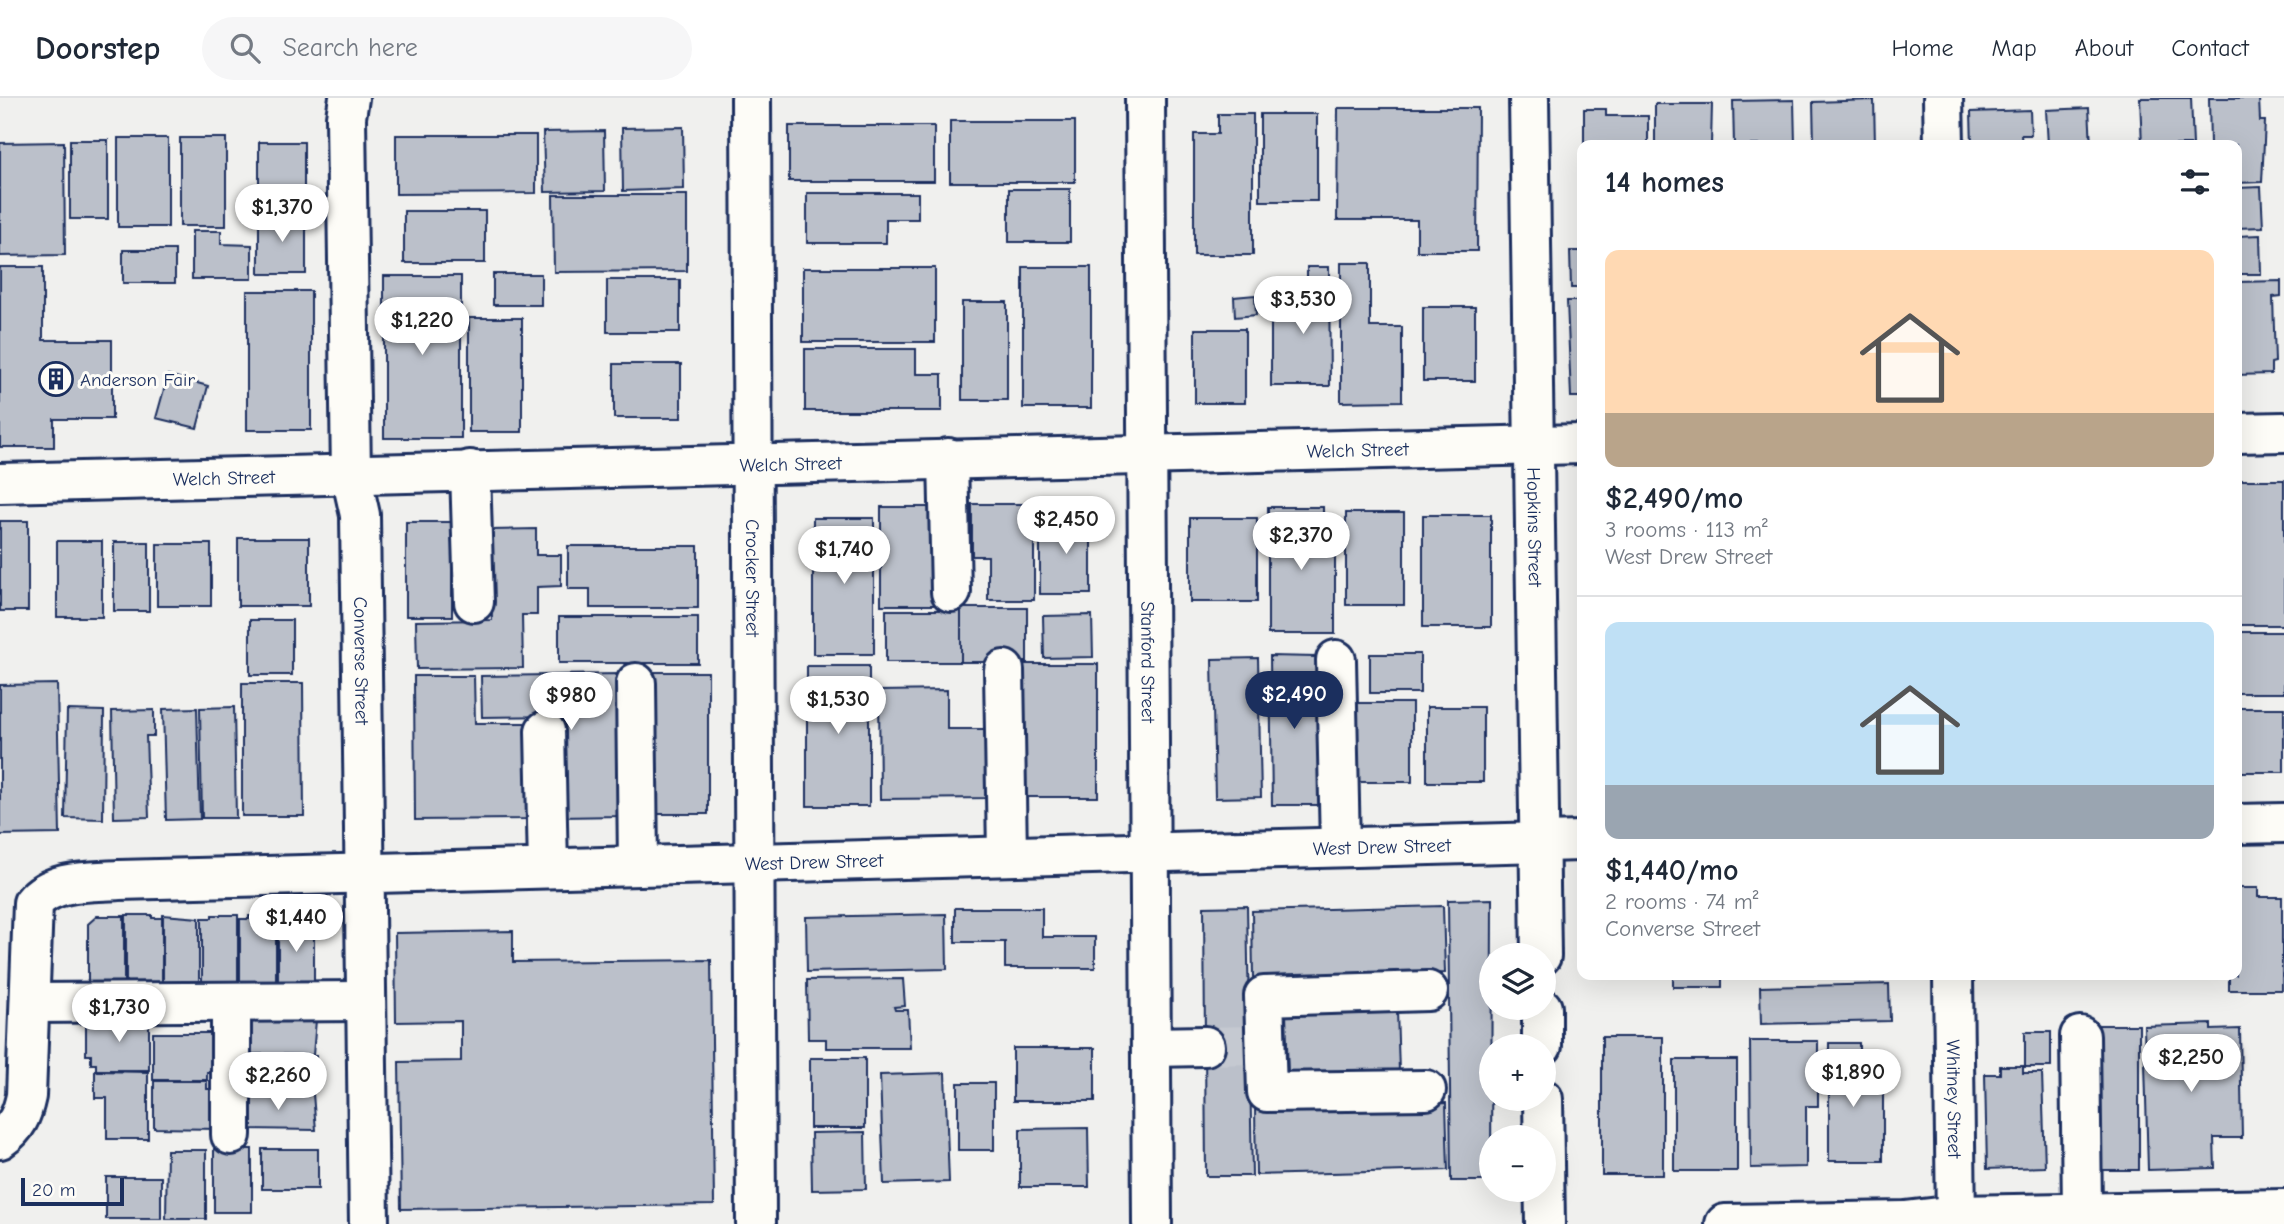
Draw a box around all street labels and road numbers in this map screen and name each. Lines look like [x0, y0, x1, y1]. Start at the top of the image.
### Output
street label: Welch Street [1306, 438, 1410, 463]
street label: Welch Street [739, 452, 843, 477]
street label: Welch Street [173, 466, 276, 491]
street label: Hopkins Street [1522, 467, 1546, 588]
street label: Crocker Street [741, 519, 763, 638]
street label: Converse Street [349, 596, 373, 726]
street label: Stanford Street [1136, 601, 1159, 724]
street label: West Drew Street [1312, 834, 1452, 860]
street label: West Drew Street [745, 850, 884, 875]
street label: Whitney Street [1942, 1039, 1965, 1159]

